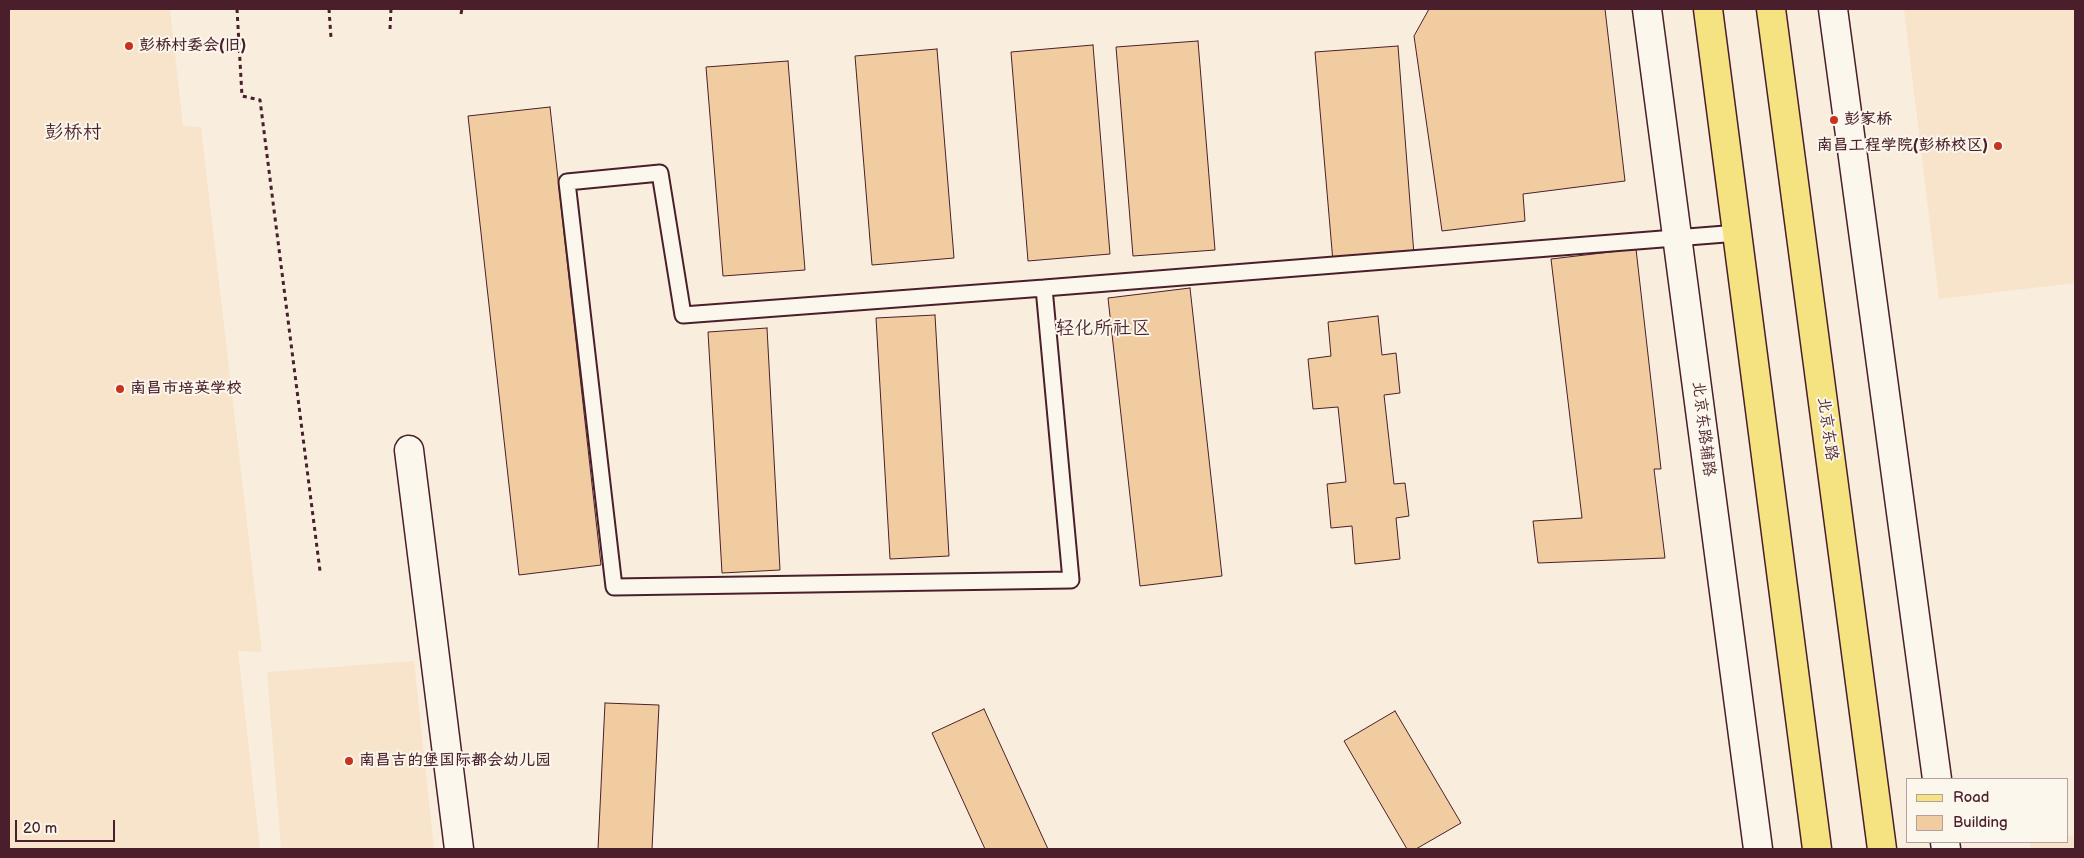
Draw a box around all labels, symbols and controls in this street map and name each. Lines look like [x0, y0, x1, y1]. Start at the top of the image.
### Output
place label: 彭桥村委会(旧) [139, 36, 246, 56]
marker: 彭桥村委会(旧) [123, 40, 135, 52]
place label: 彭家桥 [1844, 110, 1892, 130]
marker: 彭家桥 [1828, 114, 1840, 126]
district label: 彭桥村 [45, 122, 101, 144]
place label: 南昌工程学院(彭桥校区) [1817, 136, 1988, 156]
marker: 南昌工程学院(彭桥校区) [1992, 140, 2004, 152]
district label: 轻化所社区 [1056, 318, 1150, 340]
place label: 南昌市培英学校 [130, 379, 242, 399]
street label: 北京东路辅路 [1688, 380, 1718, 478]
marker: 南昌市培英学校 [114, 383, 126, 395]
street label: 北京东路 [1813, 396, 1841, 462]
place label: 南昌吉的堡国际都会幼儿园 [359, 751, 551, 771]
marker: 南昌吉的堡国际都会幼儿园 [343, 755, 355, 767]
legend [1906, 778, 2069, 843]
text: Road [1953, 788, 1989, 807]
scale bar [18, 810, 118, 842]
text: Building [1953, 813, 2008, 832]
text: 20 m [23, 819, 57, 838]

